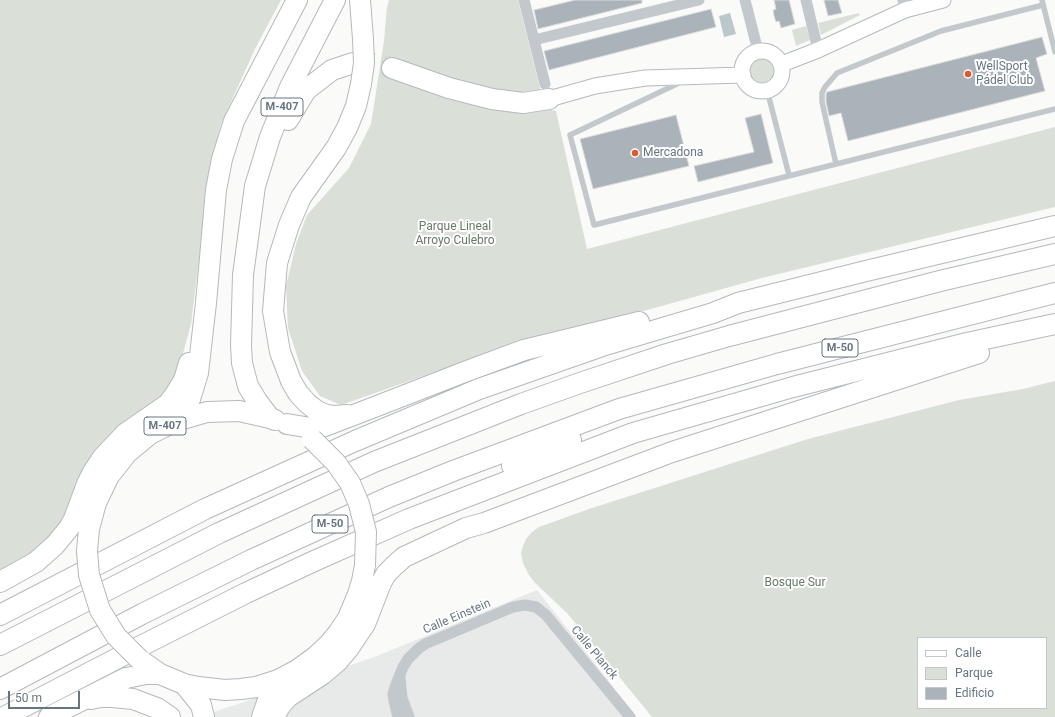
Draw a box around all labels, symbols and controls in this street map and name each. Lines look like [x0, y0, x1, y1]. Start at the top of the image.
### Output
place label: WellSport Pádel Club [976, 60, 1033, 88]
marker: WellSport Pádel Club [963, 69, 973, 79]
road number: M-407 [261, 98, 303, 116]
place label: Mercadona [643, 146, 703, 160]
marker: Mercadona [630, 148, 640, 158]
park label: Parque Lineal Arroyo Culebro [415, 220, 495, 248]
road number: M-50 [822, 339, 858, 357]
road number: M-407 [144, 417, 186, 435]
road number: M-50 [312, 515, 348, 533]
park label: Bosque Sur [764, 576, 826, 590]
street label: Calle Einstein [421, 596, 493, 638]
street label: Calle Planck [567, 623, 621, 683]
legend [917, 637, 1047, 709]
text: Calle [955, 646, 982, 660]
text: Parque [955, 666, 993, 680]
scale bar [10, 683, 82, 709]
text: Edificio [955, 686, 994, 700]
text: 50 m [15, 691, 42, 705]

